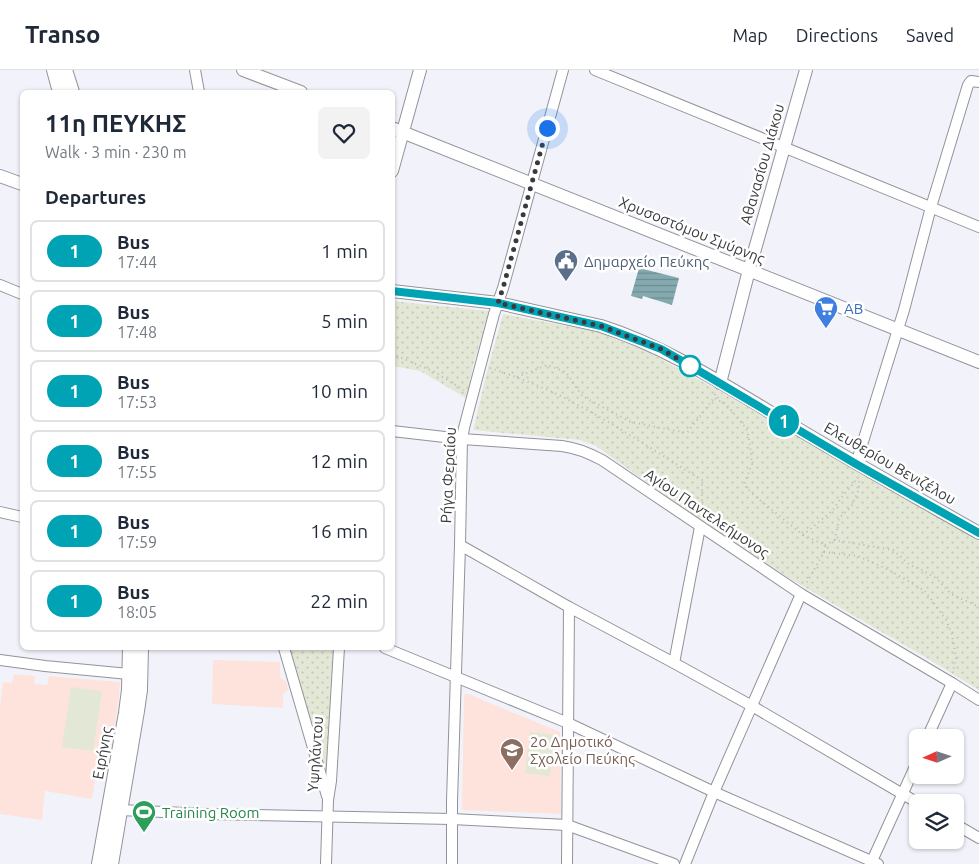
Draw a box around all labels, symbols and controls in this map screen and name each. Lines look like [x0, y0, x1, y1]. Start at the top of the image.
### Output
text: Transo [25, 21, 100, 48]
text: Map [732, 25, 768, 45]
text: Directions [796, 25, 878, 45]
text: Saved [906, 25, 954, 45]
street label: Αθανασίου Διάκου [737, 102, 787, 226]
button: heart [318, 107, 370, 159]
text: 11η ΠΕΥΚΗΣ [45, 110, 186, 137]
your location [535, 116, 560, 141]
text: Walk · 3 min · 230 m [45, 143, 187, 161]
text: Departures [45, 186, 146, 208]
street label: Χρυσοστόμου Σμύρνης [617, 193, 768, 267]
text: Bus [117, 231, 150, 253]
text: 1 min [321, 240, 368, 262]
text: 1 [69, 241, 80, 261]
public building icon: Δημαρχείο Πεύκης [553, 248, 579, 282]
text: 17:44 [117, 253, 157, 271]
place label: Δημαρχείο Πεύκης [584, 253, 709, 270]
supermarket icon: ΑΒ [813, 295, 839, 329]
place label: ΑΒ [844, 300, 863, 317]
text: Bus [117, 301, 150, 323]
text: 5 min [321, 310, 368, 332]
text: 1 [69, 311, 80, 331]
text: 17:48 [117, 323, 157, 341]
unlabelled marker [679, 355, 701, 377]
text: Bus [117, 371, 150, 393]
text: 10 min [310, 380, 368, 402]
text: 1 [69, 381, 80, 401]
text: 17:53 [117, 393, 157, 411]
line badge: 1 [768, 405, 800, 437]
text: 1 [779, 411, 789, 431]
street label: Ελευθερίου Βενιζέλου [821, 418, 959, 508]
street label: Ρήγα Φεραίου [437, 426, 459, 524]
text: Bus [117, 441, 150, 463]
text: 12 min [310, 450, 368, 472]
text: 1 [69, 451, 80, 471]
text: 17:55 [117, 463, 157, 481]
street label: Αγίου Παντελεήμονος [642, 465, 773, 561]
text: Bus [117, 511, 150, 533]
text: 16 min [310, 520, 368, 542]
text: 1 [69, 521, 80, 541]
text: 17:59 [117, 533, 157, 551]
text: Bus [117, 581, 150, 603]
text: 22 min [310, 590, 368, 612]
text: 1 [69, 591, 80, 611]
text: 18:05 [117, 603, 157, 621]
street label: Υψηλάντου [304, 715, 326, 793]
street label: Ειρήνης [89, 725, 115, 781]
north arrow [909, 729, 964, 784]
map controls [909, 729, 964, 849]
place label: 2ο Δημοτικό Σχολείο Πεύκης [530, 733, 635, 767]
school or university icon: 2ο Δημοτικό Σχολείο Πεύκης [499, 737, 525, 771]
button: layers [909, 794, 964, 849]
sports icon: Training Room [131, 799, 157, 833]
place label: Training Room [162, 804, 260, 821]

